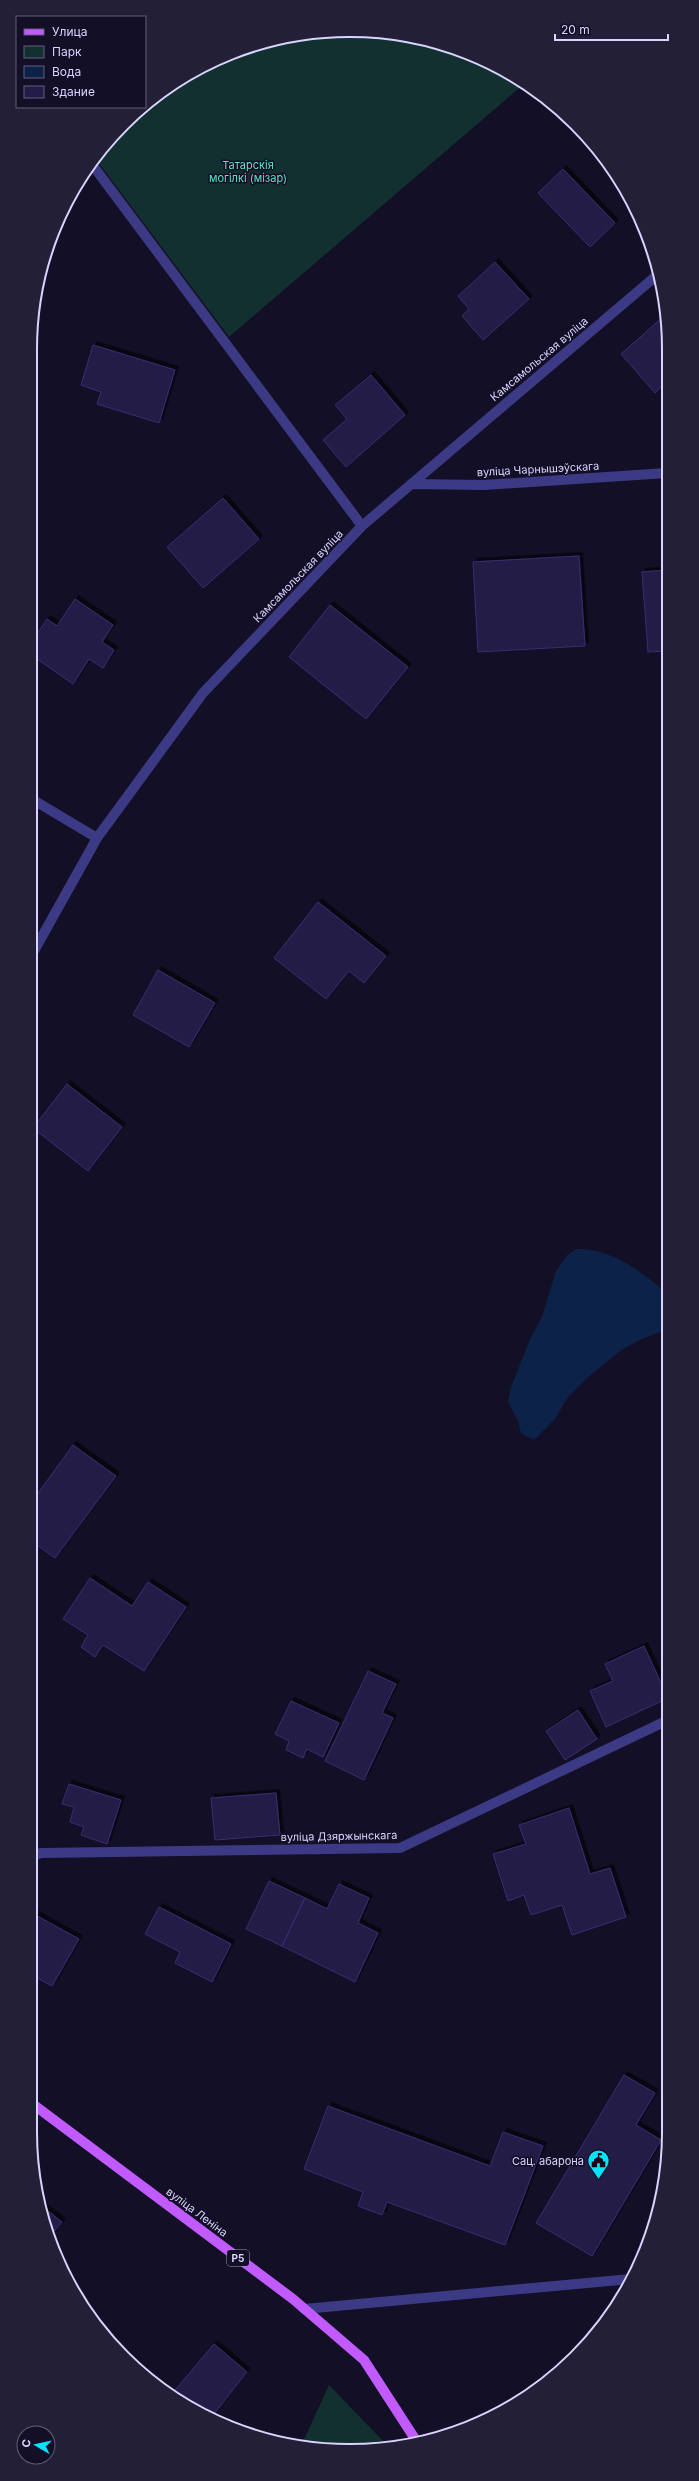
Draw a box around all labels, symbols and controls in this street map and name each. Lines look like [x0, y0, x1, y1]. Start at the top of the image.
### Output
legend [16, 16, 146, 108]
scale bar [555, 16, 668, 42]
text: 20 m [561, 22, 590, 37]
text: Улица [52, 24, 87, 39]
text: Парк [52, 44, 82, 59]
text: Вода [52, 64, 81, 79]
text: Здание [52, 84, 95, 99]
park label: Татарскія могілкі (мізар) [209, 158, 287, 185]
street label: Камсамольская вуліца [487, 314, 591, 404]
street label: вуліца Чарнышэўскага [477, 459, 599, 479]
street label: Камсамольская вуліца [250, 527, 346, 625]
street label: вуліца Дзяржынскага [281, 1828, 397, 1844]
public building icon: Сац. абарона [586, 2148, 612, 2181]
place label: Сац. абарона [512, 2154, 584, 2168]
street label: вуліца Леніна [164, 2184, 230, 2240]
road number: Р5 [227, 2250, 249, 2266]
north arrow [16, 2425, 56, 2465]
text: С [19, 2438, 34, 2449]

